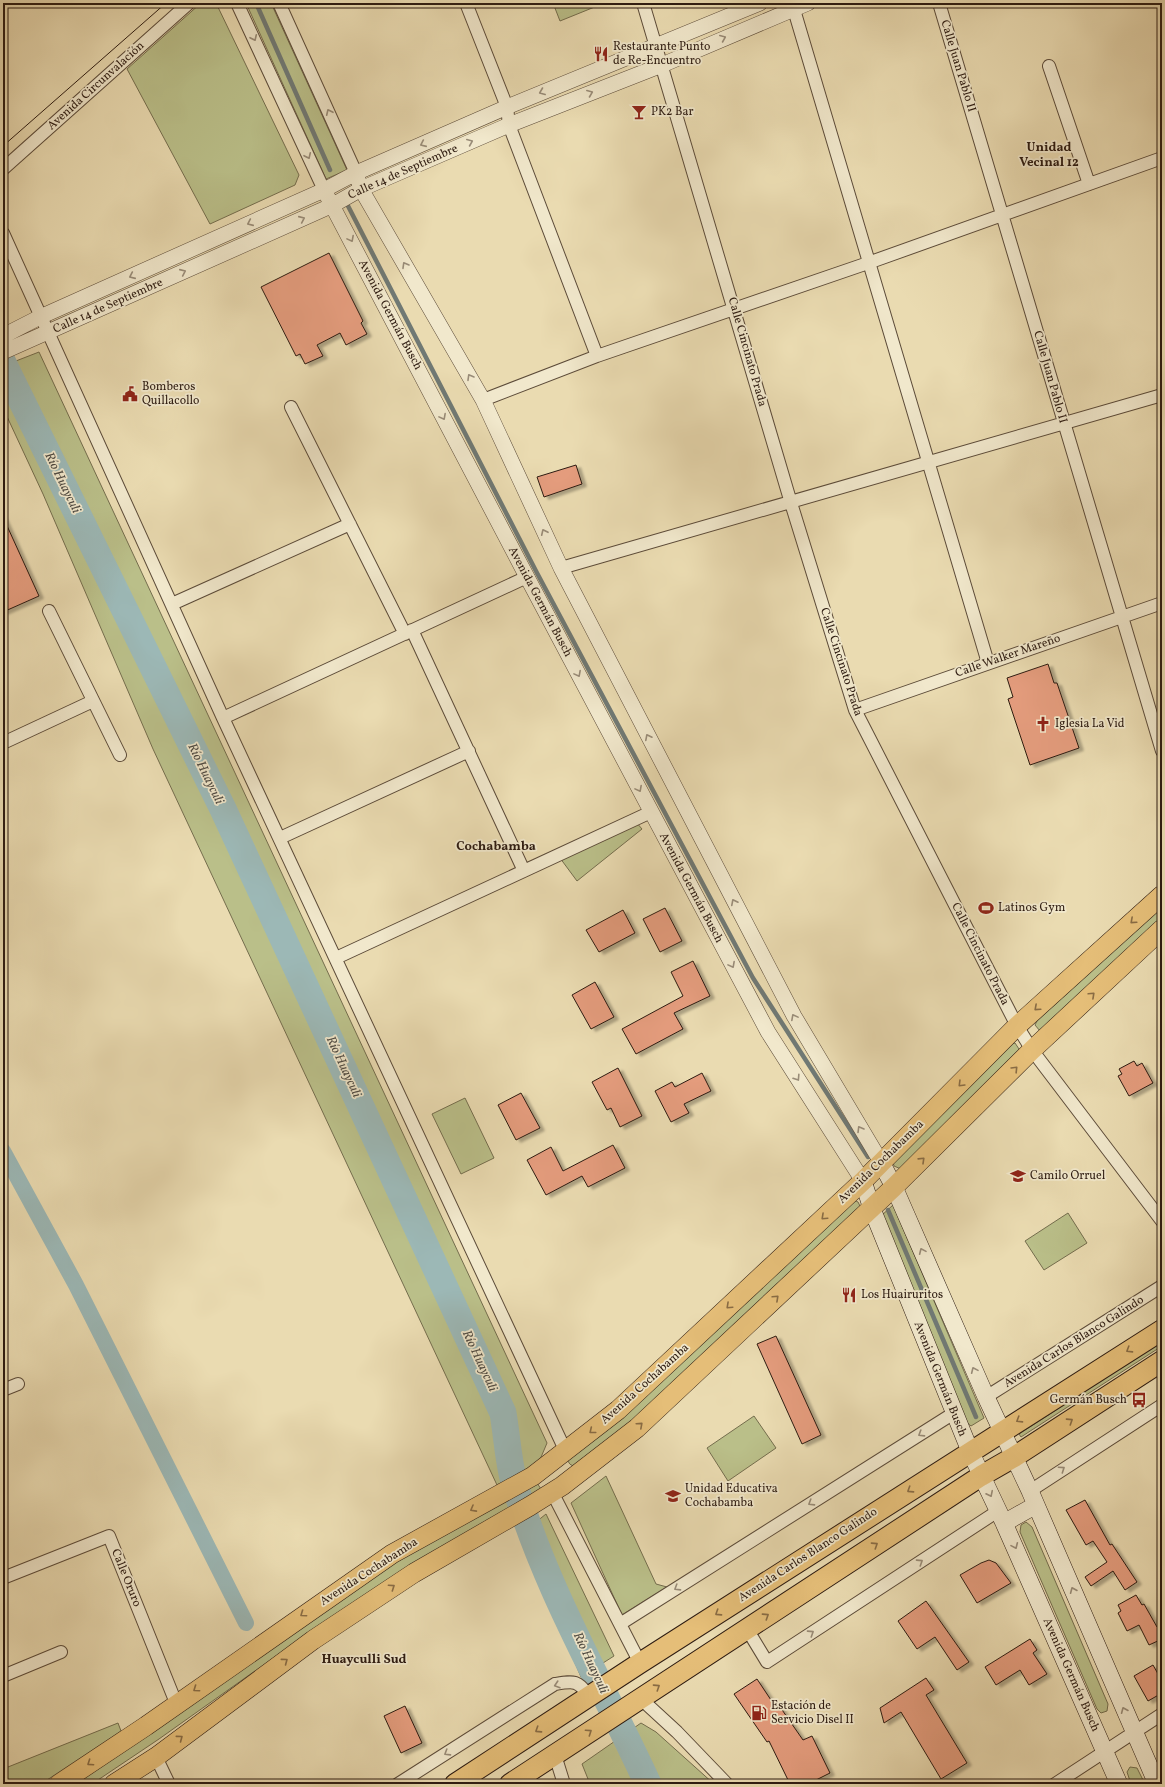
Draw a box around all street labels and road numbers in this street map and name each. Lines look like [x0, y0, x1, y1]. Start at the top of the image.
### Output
street label: Calle Juan Pablo II [936, 18, 980, 114]
street label: Avenida Circunvalación [44, 38, 148, 134]
street label: Calle 14 de Septiembre [345, 140, 461, 203]
street label: Avenida Germán Busch [354, 257, 426, 373]
street label: Calle 14 de Septiembre [50, 274, 166, 337]
street label: Calle Cincinato Prada [724, 295, 770, 409]
street label: Calle Juan Pablo II [1029, 329, 1071, 425]
street label: Avenida Germán Busch [504, 544, 576, 660]
street label: Calle Cincinato Prada [816, 606, 866, 718]
street label: Calle Walker Mareño [953, 630, 1063, 682]
street label: Avenida Germán Busch [655, 830, 727, 946]
street label: Calle Cincinato Prada [947, 900, 1013, 1008]
street label: Avenida Cochabamba [835, 1117, 927, 1207]
street label: Avenida Carlos Blanco Galindo [1001, 1292, 1147, 1392]
street label: Avenida Germán Busch [910, 1319, 970, 1439]
street label: Avenida Cochabamba [597, 1340, 693, 1428]
street label: Avenida Carlos Blanco Galindo [735, 1504, 881, 1606]
street label: Avenida Cochabamba [317, 1534, 421, 1610]
street label: Calle Oruro [107, 1547, 145, 1609]
street label: Avenida Germán Busch [1039, 1616, 1103, 1734]

